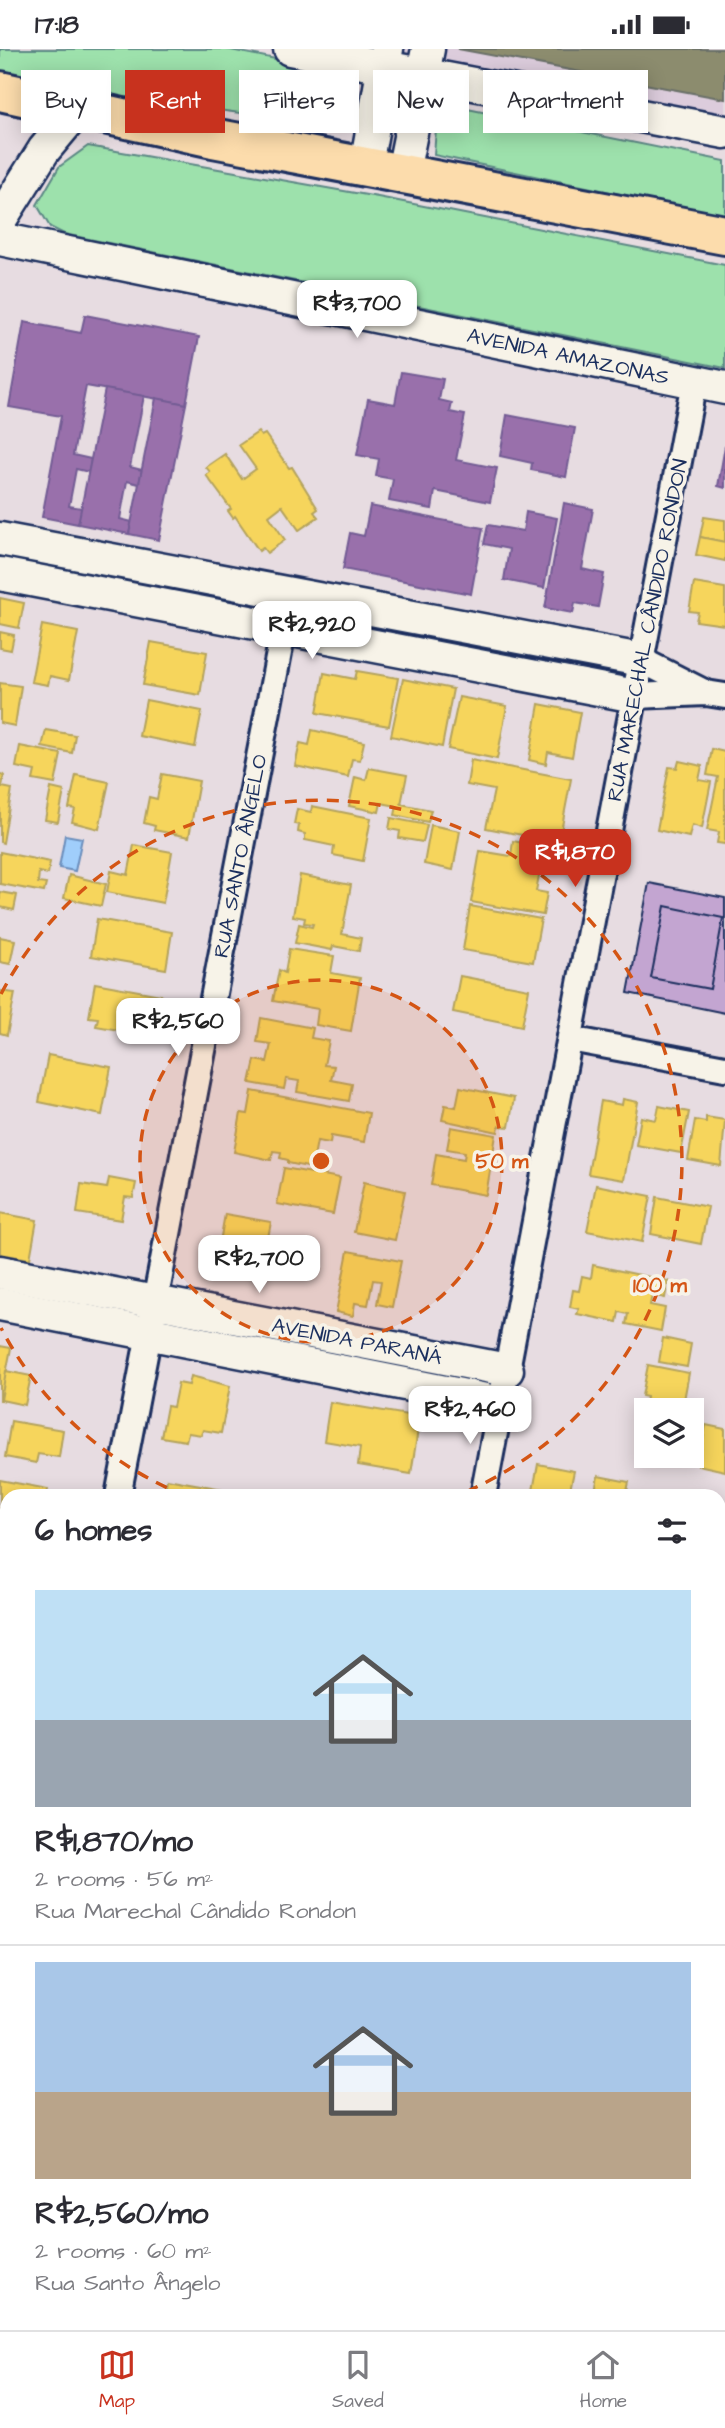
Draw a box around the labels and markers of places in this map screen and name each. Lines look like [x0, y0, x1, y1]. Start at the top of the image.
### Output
pin: R$3,700 [292, 281, 422, 340]
pin: R$2,920 [247, 601, 377, 661]
pin: R$1,870 [510, 829, 640, 889]
pin: R$2,560 [113, 999, 243, 1058]
centre of rings [309, 1149, 333, 1173]
pin: R$2,700 [194, 1235, 324, 1295]
pin: R$2,460 [405, 1387, 535, 1446]

